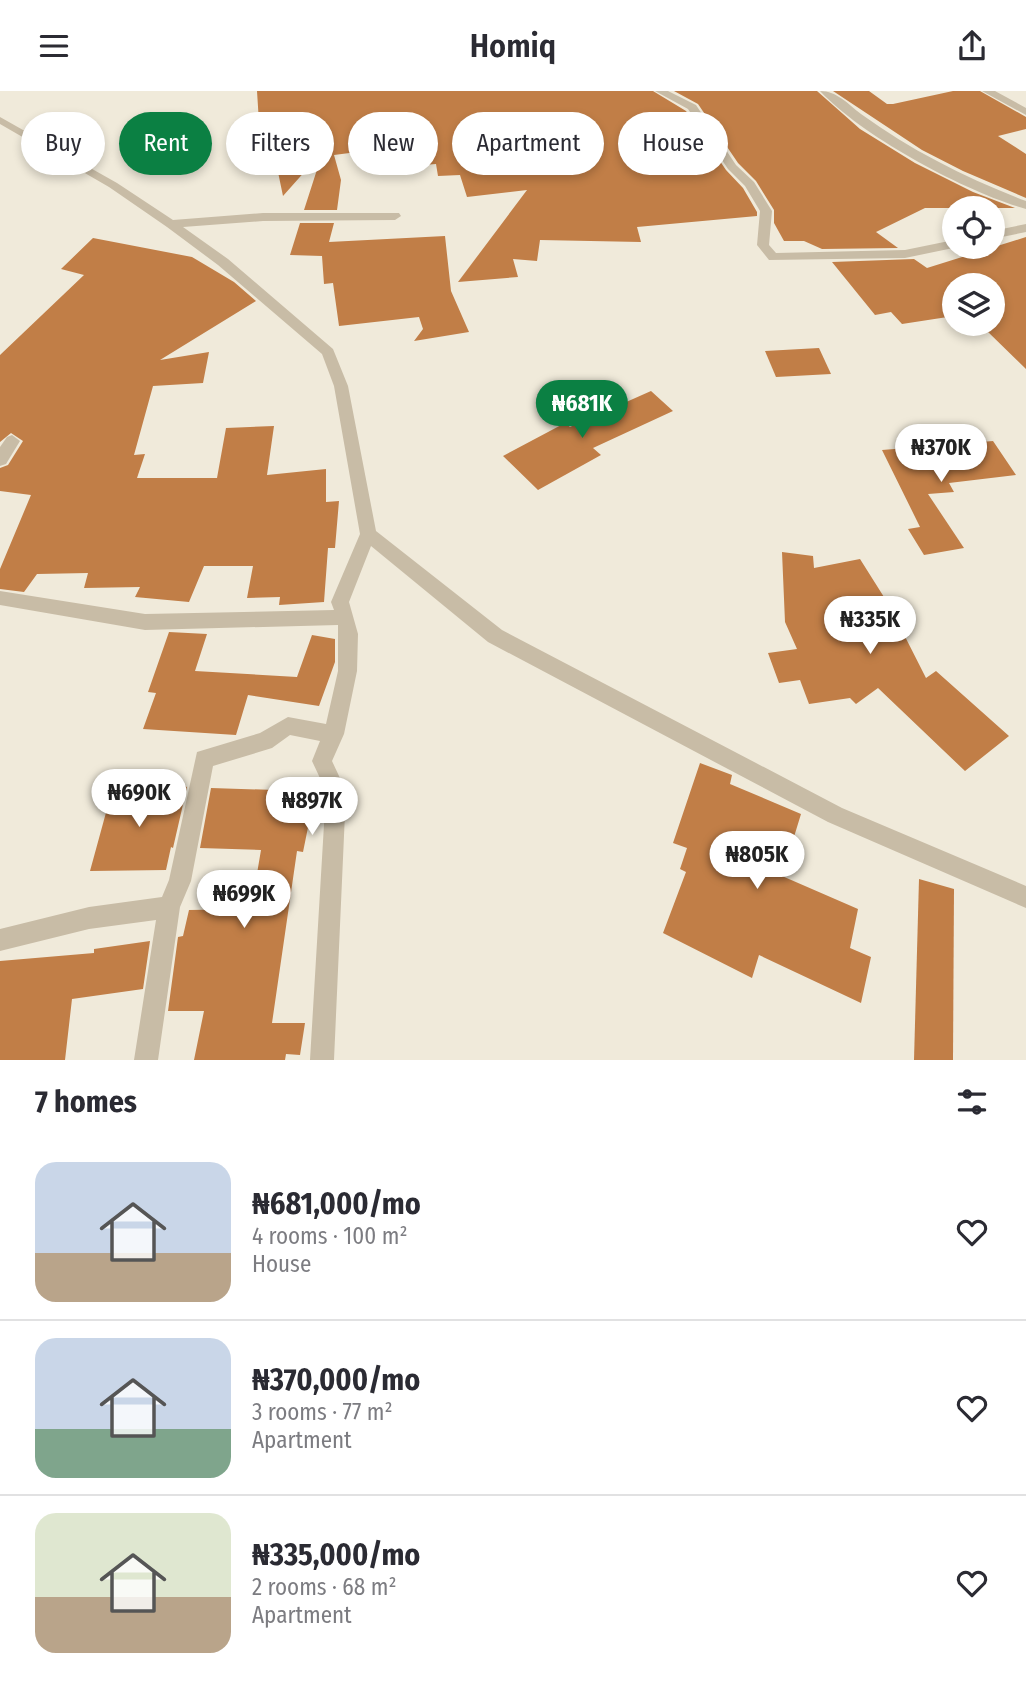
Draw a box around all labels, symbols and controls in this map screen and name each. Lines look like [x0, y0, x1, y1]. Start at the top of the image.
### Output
icon: menu [35, 27, 73, 65]
text: Homiq [470, 27, 556, 65]
icon: share [953, 27, 991, 65]
chip: Buy [21, 112, 105, 175]
chip: Rent [119, 112, 212, 175]
chip: Filters [226, 112, 334, 175]
chip: New [348, 112, 438, 175]
chip: Apartment [452, 112, 604, 175]
chip: House [618, 112, 728, 175]
map controls [942, 196, 1005, 336]
button: locate [942, 196, 1005, 259]
button: layers [942, 273, 1005, 336]
pin: ₦681K [533, 381, 631, 440]
text: ₦681K [552, 389, 612, 417]
pin: ₦370K [892, 425, 990, 484]
text: ₦370K [911, 433, 971, 461]
pin: ₦335K [821, 596, 919, 656]
text: ₦335K [840, 605, 900, 633]
pin: ₦690K [90, 769, 188, 829]
pin: ₦897K [263, 777, 361, 837]
text: ₦690K [107, 778, 171, 806]
text: ₦897K [282, 786, 342, 814]
pin: ₦805K [708, 831, 806, 891]
text: ₦805K [726, 840, 788, 868]
pin: ₦699K [195, 871, 293, 930]
text: ₦699K [213, 879, 275, 907]
icon: filters [953, 1083, 991, 1121]
text: 7 homes [35, 1084, 137, 1120]
text: ₦681,000/mo [252, 1186, 421, 1222]
icon: home [91, 1190, 175, 1274]
icon: heart [953, 1213, 991, 1251]
text: 4 rooms · 100 m² [252, 1222, 408, 1250]
text: House [252, 1250, 311, 1278]
text: ₦370,000/mo [252, 1362, 420, 1398]
icon: home [91, 1366, 175, 1450]
icon: heart [953, 1389, 991, 1427]
text: 3 rooms · 77 m² [252, 1398, 393, 1426]
text: Apartment [252, 1426, 352, 1454]
text: ₦335,000/mo [252, 1537, 420, 1573]
icon: home [91, 1541, 175, 1625]
icon: heart [953, 1564, 991, 1602]
text: 2 rooms · 68 m² [252, 1573, 397, 1601]
text: Apartment [252, 1601, 352, 1629]

